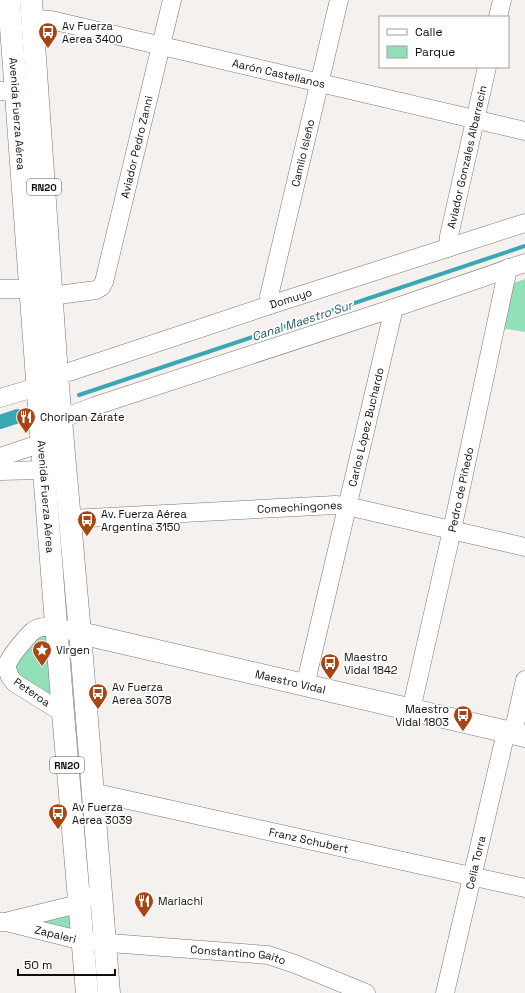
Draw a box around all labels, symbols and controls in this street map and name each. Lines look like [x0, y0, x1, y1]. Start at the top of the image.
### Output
legend [379, 16, 509, 68]
place label: Av Fuerza Aerea 3400 [62, 19, 123, 46]
bus stop icon: Av Fuerza Aerea 3400 [37, 21, 59, 49]
text: Calle [415, 24, 443, 40]
text: Parque [415, 44, 455, 60]
street label: Aarón Castellanos [231, 56, 327, 91]
street label: Avenida Fuerza Aérea [6, 57, 29, 171]
street label: Aviador Gonzales Albarracín [444, 84, 490, 230]
street label: Aviador Pedro Zanni [117, 94, 156, 200]
street label: Camilo Isleño [288, 118, 318, 188]
road number: RN20 [27, 179, 61, 195]
street label: Domuyo [268, 285, 314, 312]
water label: Canal Maestro Sur [250, 297, 356, 345]
street label: Carlos López Buchardo [345, 366, 387, 488]
restaurant icon: Choripan Zárate [15, 406, 37, 434]
place label: Choripan Zárate [40, 410, 124, 424]
street label: Avenida Fuerza Aérea [35, 440, 57, 554]
street label: Pedro de Piñedo [445, 446, 477, 533]
street label: Comechingones [257, 498, 343, 516]
place label: Av. Fuerza Aérea Argentina 3150 [101, 507, 187, 534]
bus stop icon: Av. Fuerza Aérea Argentina 3150 [76, 509, 98, 537]
place icon: Virgen [31, 639, 53, 667]
place label: Virgen [56, 643, 90, 657]
place label: Maestro Vidal 1842 [344, 650, 398, 677]
bus stop icon: Maestro Vidal 1842 [319, 652, 341, 680]
street label: Maestro Vidal [254, 667, 327, 697]
street label: Peteroa [11, 674, 53, 710]
place label: Av Fuerza Aerea 3078 [112, 680, 172, 707]
bus stop icon: Av Fuerza Aerea 3078 [87, 682, 109, 710]
place label: Maestro Vidal 1803 [395, 702, 449, 729]
bus stop icon: Maestro Vidal 1803 [452, 704, 474, 732]
road number: RN20 [50, 757, 84, 773]
place label: Av Fuerza Aerea 3039 [72, 800, 132, 827]
bus stop icon: Av Fuerza Aerea 3039 [47, 802, 69, 830]
street label: Franz Schubert [268, 824, 350, 856]
street label: Celia Torra [462, 834, 489, 891]
restaurant icon: Mariachi [133, 890, 155, 918]
place label: Mariachi [158, 894, 203, 908]
street label: Zapaleri [33, 922, 78, 946]
street label: Constantino Gaito [190, 942, 288, 968]
scale bar [18, 951, 115, 977]
text: 50 m [24, 957, 52, 973]

